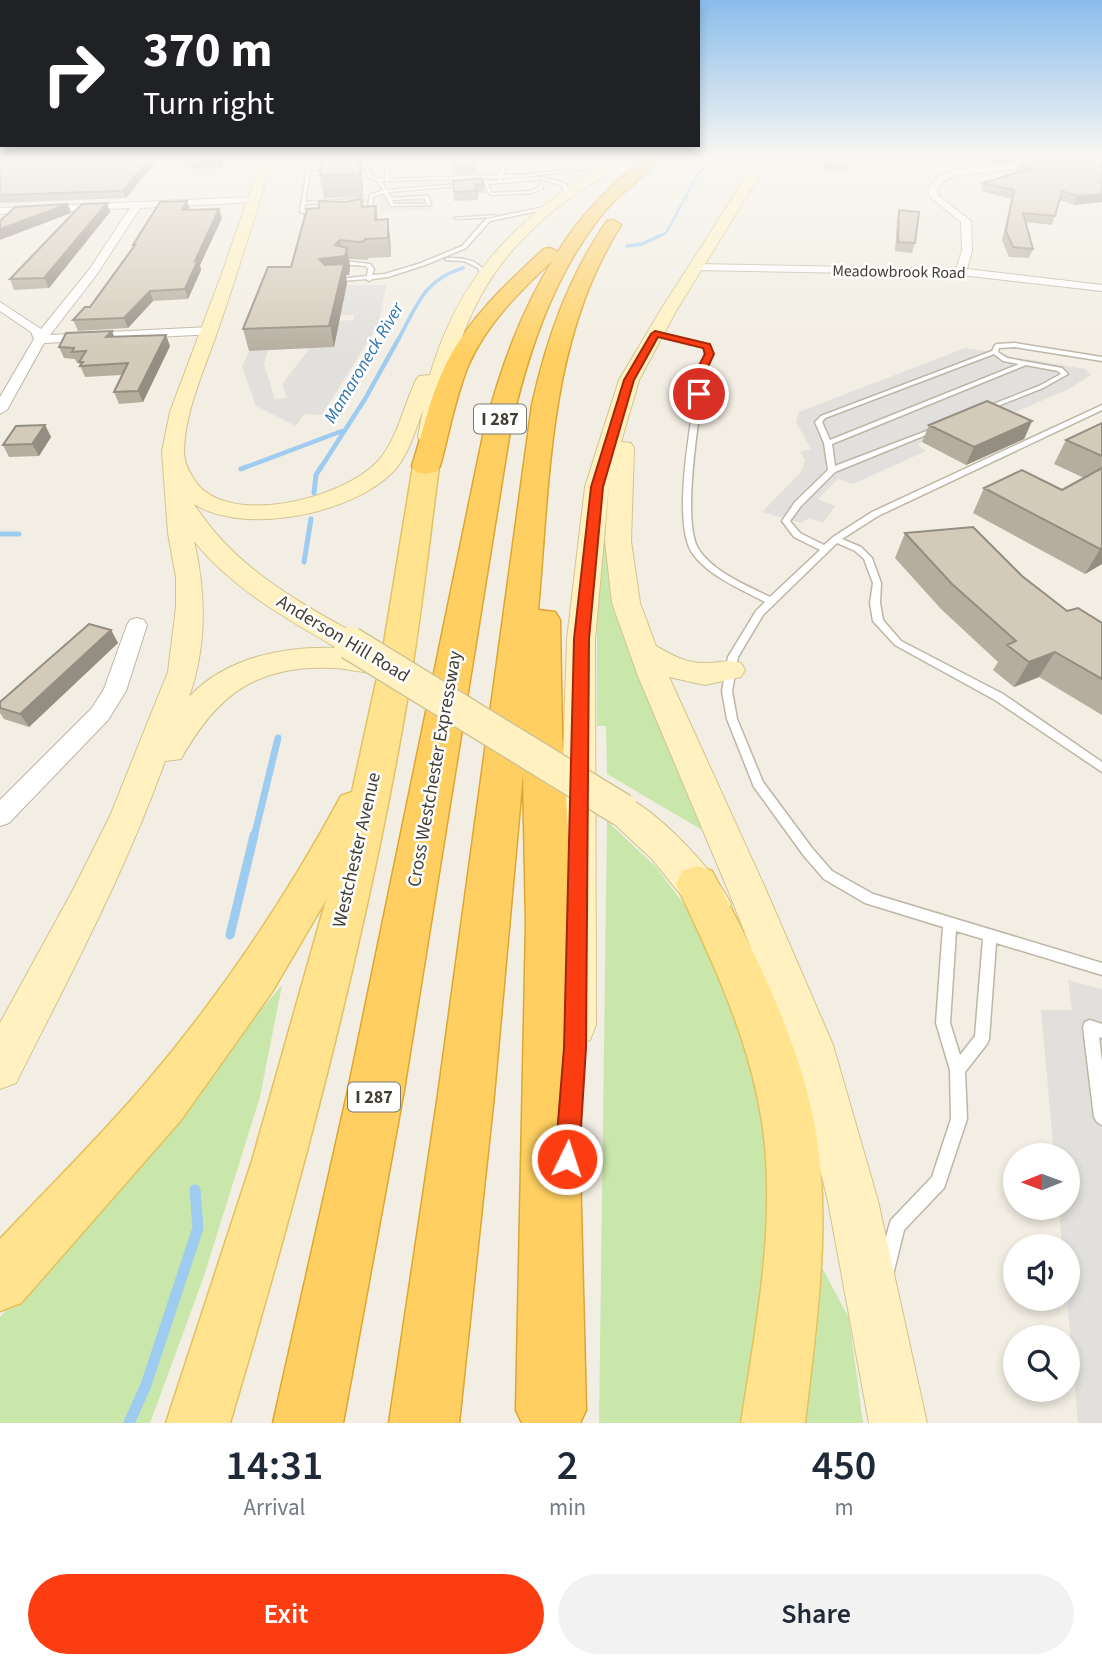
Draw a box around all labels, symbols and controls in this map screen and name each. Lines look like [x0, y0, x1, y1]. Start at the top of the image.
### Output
text: 370 m [143, 16, 272, 86]
icon: right [28, 28, 119, 119]
text: Turn right [143, 81, 274, 127]
street label: Meadowbrook Road [832, 260, 966, 284]
water label: Mamaroneck River [318, 297, 410, 428]
pin [669, 364, 729, 424]
icon: arrive [680, 375, 718, 413]
road number: I 287 [474, 404, 526, 433]
street label: Anderson Hill Road [271, 589, 415, 689]
street label: Cross Westchester Expressway [401, 649, 469, 889]
street label: Westchester Avenue [326, 770, 388, 930]
road number: I 287 [348, 1082, 400, 1112]
position arrow [530, 1122, 604, 1196]
north arrow [1003, 1143, 1080, 1220]
map controls [1003, 1143, 1080, 1402]
button: sound [1003, 1234, 1080, 1311]
button: search [1003, 1325, 1080, 1402]
text: 14:31 [226, 1436, 323, 1496]
text: 2 [557, 1436, 578, 1496]
text: 450 [812, 1436, 876, 1496]
text: Arrival [244, 1491, 305, 1524]
text: min [549, 1491, 586, 1524]
text: m [835, 1491, 854, 1524]
button: Exit [28, 1574, 544, 1654]
button: Share [558, 1574, 1074, 1654]

